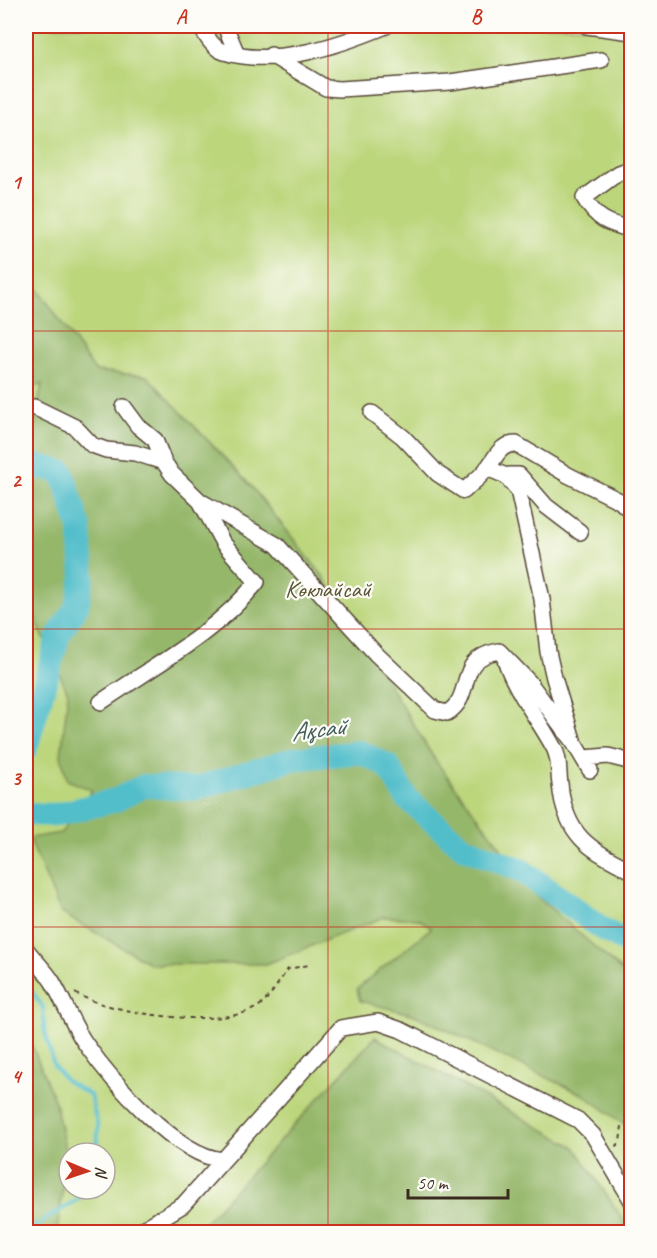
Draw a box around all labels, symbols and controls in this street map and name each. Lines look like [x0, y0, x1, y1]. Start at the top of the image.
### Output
text: A [176, 4, 188, 29]
text: B [471, 4, 483, 29]
text: 1 [12, 170, 23, 195]
text: 2 [12, 468, 23, 493]
park label: Көклайсай [285, 574, 373, 604]
water label: Ақсай [289, 709, 352, 749]
text: 3 [12, 766, 23, 791]
text: 4 [12, 1064, 24, 1089]
north arrow [57, 1141, 117, 1201]
scale bar [408, 1162, 508, 1200]
text: N [91, 1166, 111, 1180]
text: 50 m [417, 1172, 450, 1194]

